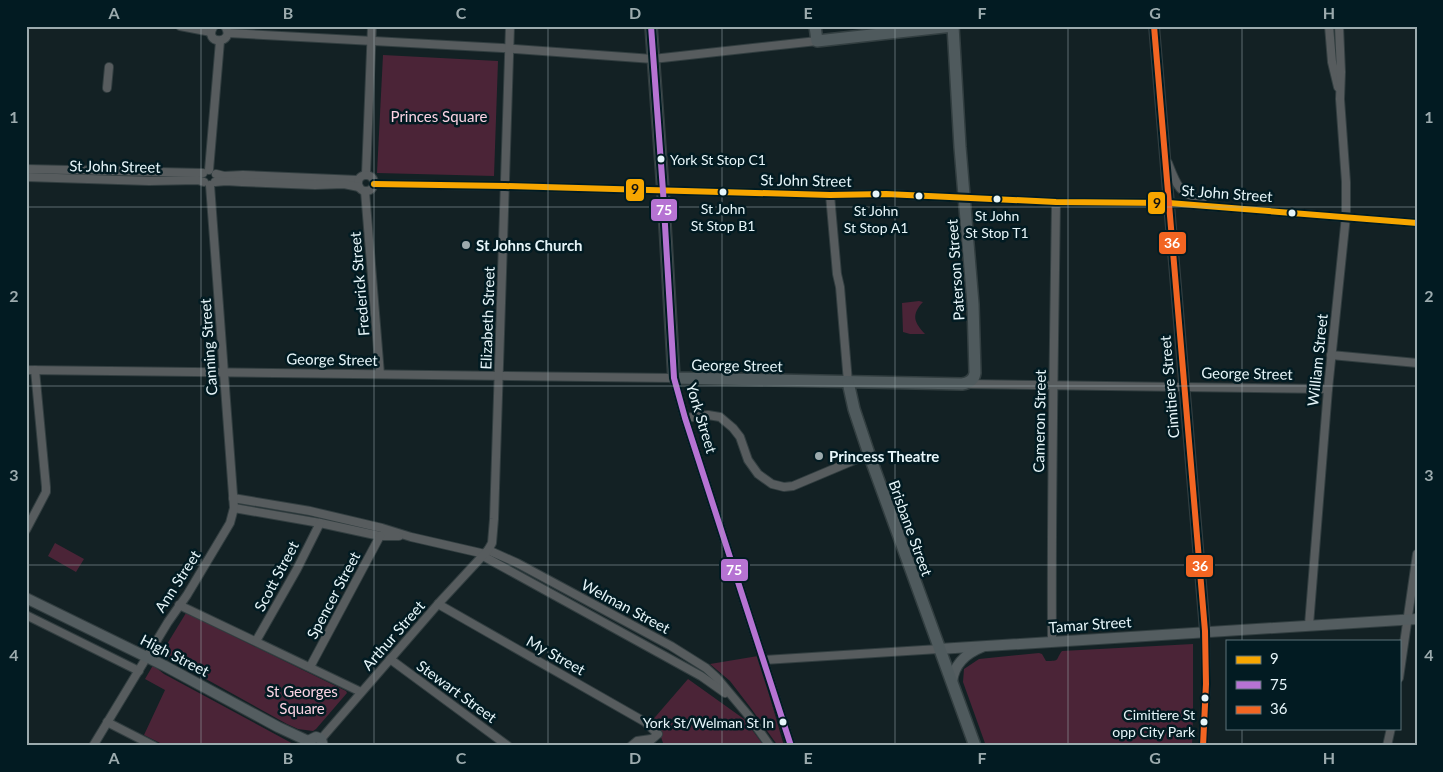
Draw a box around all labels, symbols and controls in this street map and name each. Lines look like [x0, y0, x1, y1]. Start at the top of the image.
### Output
text: A [107, 3, 120, 22]
text: B [283, 3, 293, 22]
text: C [456, 3, 467, 22]
text: D [629, 3, 641, 22]
text: E [803, 3, 813, 22]
text: F [977, 3, 987, 22]
text: G [1149, 3, 1161, 22]
text: H [1323, 3, 1335, 22]
text: 1 [9, 107, 19, 126]
park label: Princes Square [391, 107, 488, 125]
text: 1 [1424, 107, 1434, 126]
place label: York St Stop C1 [670, 151, 766, 168]
marker: York St Stop C1 [656, 154, 666, 164]
street label: St John Street [69, 156, 161, 176]
street label: St John Street [760, 170, 852, 190]
line badge: 9 [625, 178, 645, 202]
text: 9 [631, 180, 639, 197]
street label: St John Street [1181, 181, 1274, 205]
marker: St John St Stop B1 [718, 187, 728, 197]
marker: St John St Stop A1 [871, 189, 881, 199]
unlabelled marker [914, 191, 924, 201]
line badge: 9 [1147, 191, 1166, 215]
marker: St John St Stop T1 [992, 194, 1002, 204]
text: 9 [1153, 194, 1161, 211]
line badge: 75 [650, 198, 678, 222]
place label: St John St Stop B1 [691, 200, 755, 234]
text: 75 [656, 201, 672, 218]
place label: St John St Stop A1 [844, 202, 908, 236]
place label: St John St Stop T1 [965, 207, 1029, 241]
unlabelled marker [1287, 208, 1297, 218]
street label: Paterson Street [942, 218, 968, 321]
street label: Frederick Street [345, 231, 373, 337]
line badge: 36 [1158, 231, 1187, 255]
text: 36 [1164, 234, 1180, 251]
place label: St Johns Church [476, 236, 583, 254]
marker: St Johns Church [460, 239, 472, 251]
street label: Elizabeth Street [476, 265, 498, 370]
text: 2 [9, 286, 19, 305]
text: 2 [1424, 286, 1434, 305]
street label: Canning Street [196, 297, 220, 396]
street label: William Street [1303, 312, 1331, 407]
street label: Cimitiere Street [1155, 334, 1182, 439]
street label: George Street [286, 349, 379, 369]
street label: George Street [691, 355, 784, 375]
street label: George Street [1201, 363, 1294, 383]
street label: Cameron Street [1029, 369, 1049, 473]
street label: York Street [683, 381, 721, 456]
place label: Princess Theatre [829, 447, 939, 465]
marker: Princess Theatre [813, 450, 825, 462]
text: 3 [9, 465, 19, 484]
text: 3 [1424, 465, 1434, 484]
street label: Brisbane Street [885, 478, 937, 579]
street label: Scott Street [250, 537, 302, 614]
street label: Ann Street [150, 546, 204, 615]
street label: Spencer Street [302, 548, 364, 642]
line badge: 36 [1185, 554, 1214, 578]
text: 36 [1192, 557, 1208, 574]
line badge: 75 [720, 558, 749, 582]
text: 75 [726, 561, 742, 578]
street label: Welman Street [579, 575, 674, 637]
street label: Arthur Street [358, 596, 428, 673]
street label: Tamar Street [1048, 612, 1133, 636]
street label: High Street [138, 630, 213, 680]
street label: My Street [523, 632, 589, 679]
legend [1226, 640, 1400, 730]
text: 4 [9, 645, 19, 664]
text: 4 [1424, 645, 1434, 664]
text: 9 [1270, 649, 1279, 667]
street label: Stewart Street [414, 656, 501, 726]
text: 75 [1270, 675, 1287, 693]
park label: St Georges Square [266, 682, 338, 717]
unlabelled marker [1200, 693, 1210, 703]
text: 36 [1270, 699, 1288, 717]
place label: Cimitiere St opp City Park [1112, 706, 1196, 740]
place label: York St/Welman St In [643, 714, 774, 731]
marker: York St/Welman St In [778, 717, 788, 727]
marker: Cimitiere St opp City Park [1199, 717, 1209, 727]
text: A [107, 748, 120, 767]
text: B [283, 748, 293, 767]
text: C [456, 748, 467, 767]
text: D [629, 748, 641, 767]
text: E [803, 748, 813, 767]
text: F [977, 748, 987, 767]
text: G [1149, 748, 1161, 767]
text: H [1323, 748, 1335, 767]

